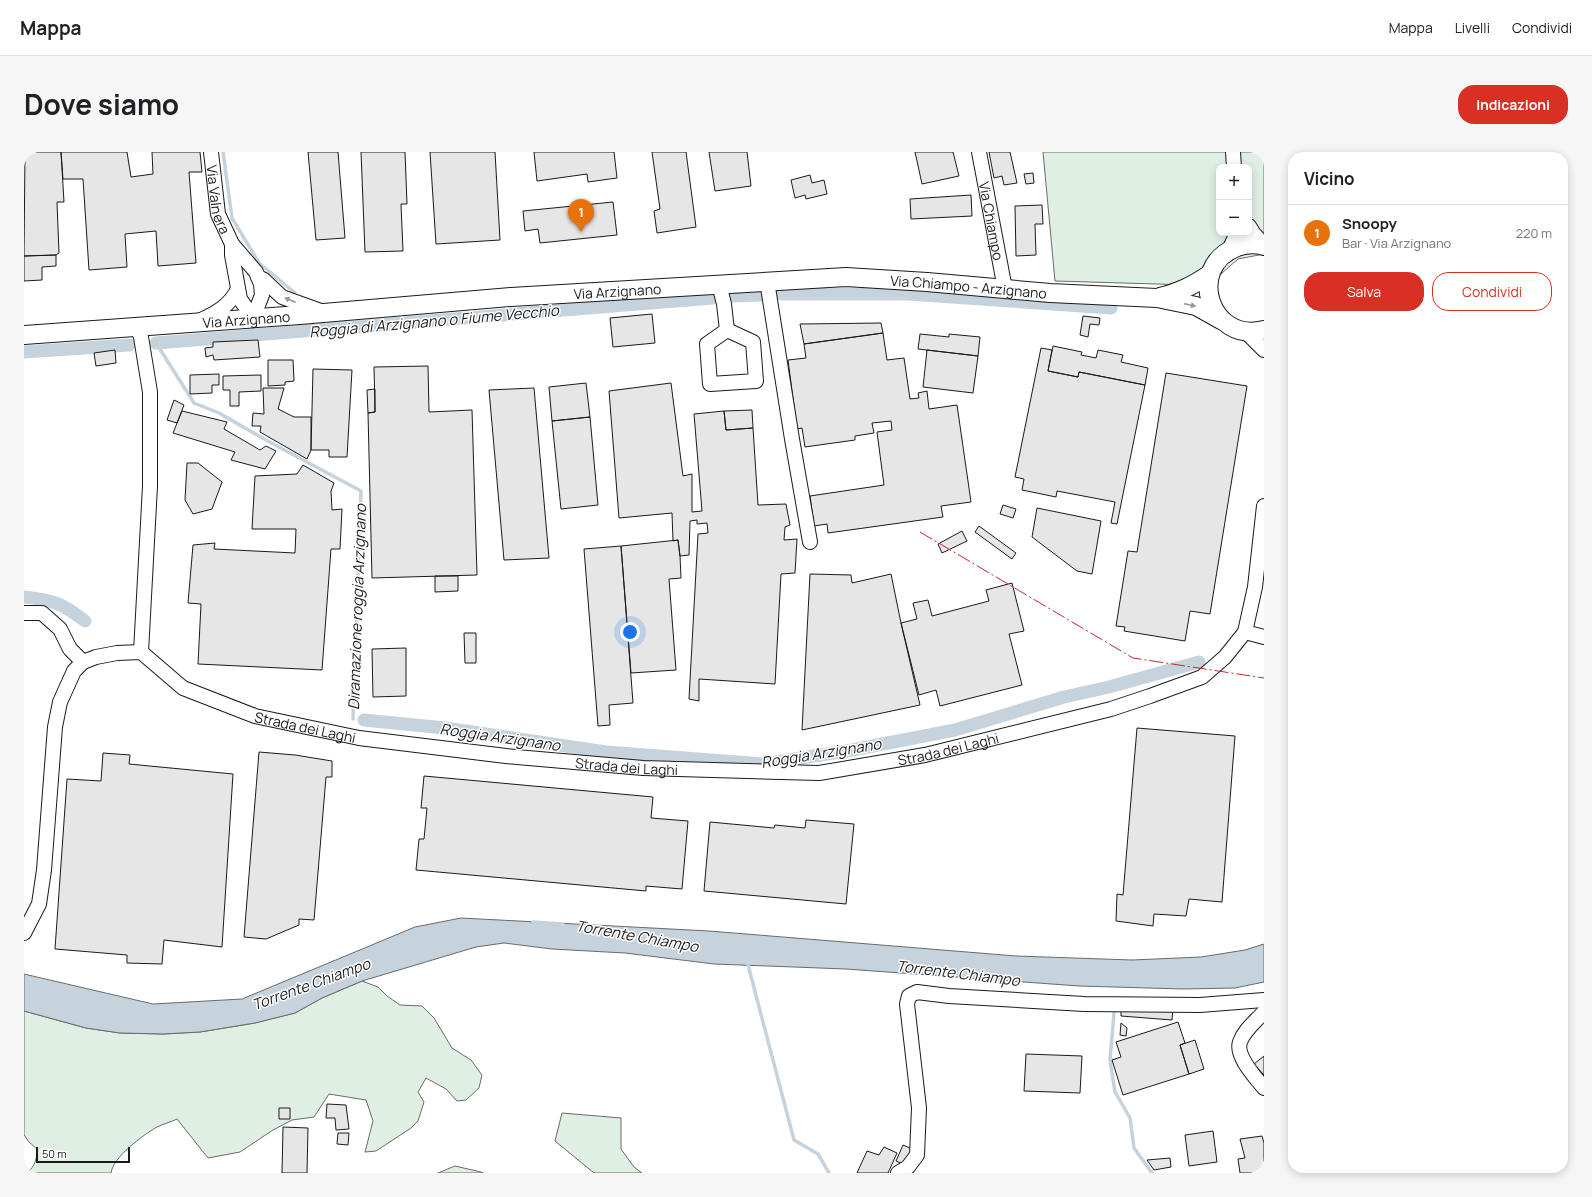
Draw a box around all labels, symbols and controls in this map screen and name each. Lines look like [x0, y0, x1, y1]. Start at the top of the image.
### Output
text: Mappa [20, 15, 82, 41]
text: Mappa [1389, 18, 1433, 37]
text: Livelli [1455, 18, 1490, 37]
text: Condividi [1512, 18, 1572, 37]
text: Dove siamo [24, 85, 179, 123]
button: Indicazioni [1458, 85, 1568, 124]
street label: Via Valnera [203, 164, 235, 237]
map controls [1216, 164, 1252, 236]
button: + [1216, 164, 1252, 200]
text: Vicino [1304, 167, 1355, 190]
street label: Via Chiampo [975, 180, 1009, 262]
pin: 1 [568, 199, 594, 232]
button: − [1216, 200, 1252, 236]
text: Snoopy [1342, 213, 1397, 234]
text: 1 [1314, 224, 1320, 242]
text: 220 m [1516, 224, 1552, 242]
text: Bar · Via Arzignano [1342, 234, 1451, 252]
street label: Via Chiampo - Arzignano [890, 270, 1048, 302]
button: Salva [1304, 272, 1424, 311]
button: Condividi [1432, 272, 1552, 311]
street label: Via Arzignano [573, 279, 662, 303]
one-way arrow [283, 297, 295, 303]
water label: Roggia di Arzignano o Fiume Vecchio [308, 300, 561, 342]
one-way arrow [1184, 303, 1197, 309]
street label: Via Arzignano [202, 306, 291, 332]
water label: Diramazione roggia Arzignano [343, 503, 371, 710]
your location [620, 622, 640, 642]
street label: Strada dei Laghi [253, 707, 358, 747]
water label: Roggia Arzignano [439, 718, 563, 756]
street label: Strada dei Laghi [896, 728, 1001, 769]
water label: Roggia Arzignano [760, 733, 884, 773]
street label: Strada dei Laghi [574, 753, 678, 778]
water label: Torrente Chiampo [574, 915, 701, 957]
water label: Torrente Chiampo [249, 953, 374, 1015]
water label: Torrente Chiampo [895, 955, 1022, 991]
scale bar [36, 1145, 130, 1164]
text: 50 m [42, 1146, 67, 1161]

